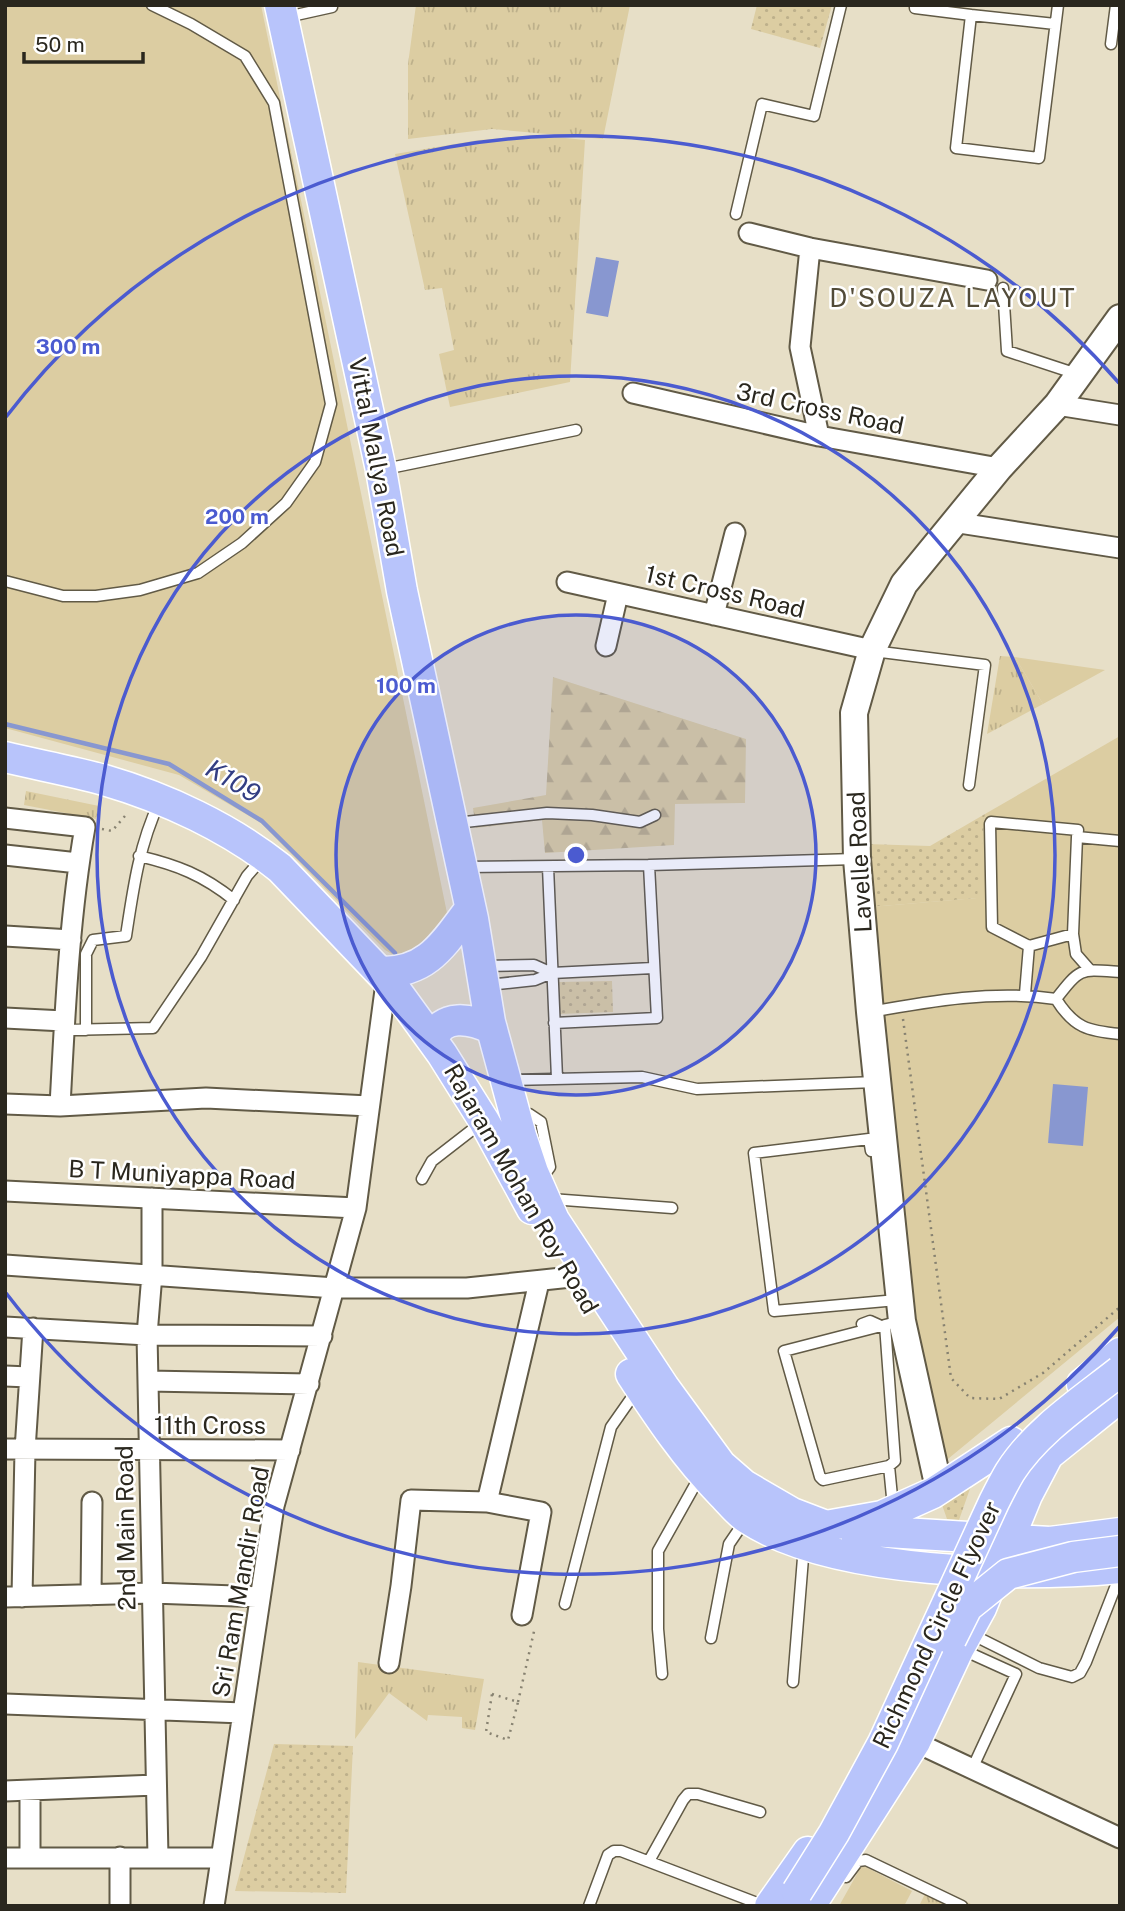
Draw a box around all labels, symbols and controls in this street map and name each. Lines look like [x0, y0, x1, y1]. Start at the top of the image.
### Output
scale bar [24, 21, 144, 65]
text: 50 m [35, 32, 85, 57]
district label: D'SOUZA LAYOUT [829, 282, 1077, 313]
text: 300 m [36, 334, 100, 359]
street label: Vittal Mallya Road [344, 355, 410, 559]
street label: 3rd Cross Road [734, 377, 907, 439]
text: 200 m [205, 504, 269, 529]
street label: 1st Cross Road [643, 559, 808, 623]
text: 100 m [376, 673, 436, 698]
water label: K109 [200, 752, 266, 809]
street label: Lavelle Road [841, 791, 877, 933]
centre of rings [564, 843, 588, 867]
street label: Rajaram Mohan Roy Road [439, 1059, 605, 1318]
street label: B T Muniyappa Road [68, 1154, 296, 1194]
street label: 11th Cross [154, 1411, 266, 1439]
street label: 2nd Main Road [110, 1445, 140, 1611]
street label: Sri Ram Mandir Road [206, 1464, 274, 1699]
street label: Richmond Circle Flyover [866, 1497, 1006, 1753]

